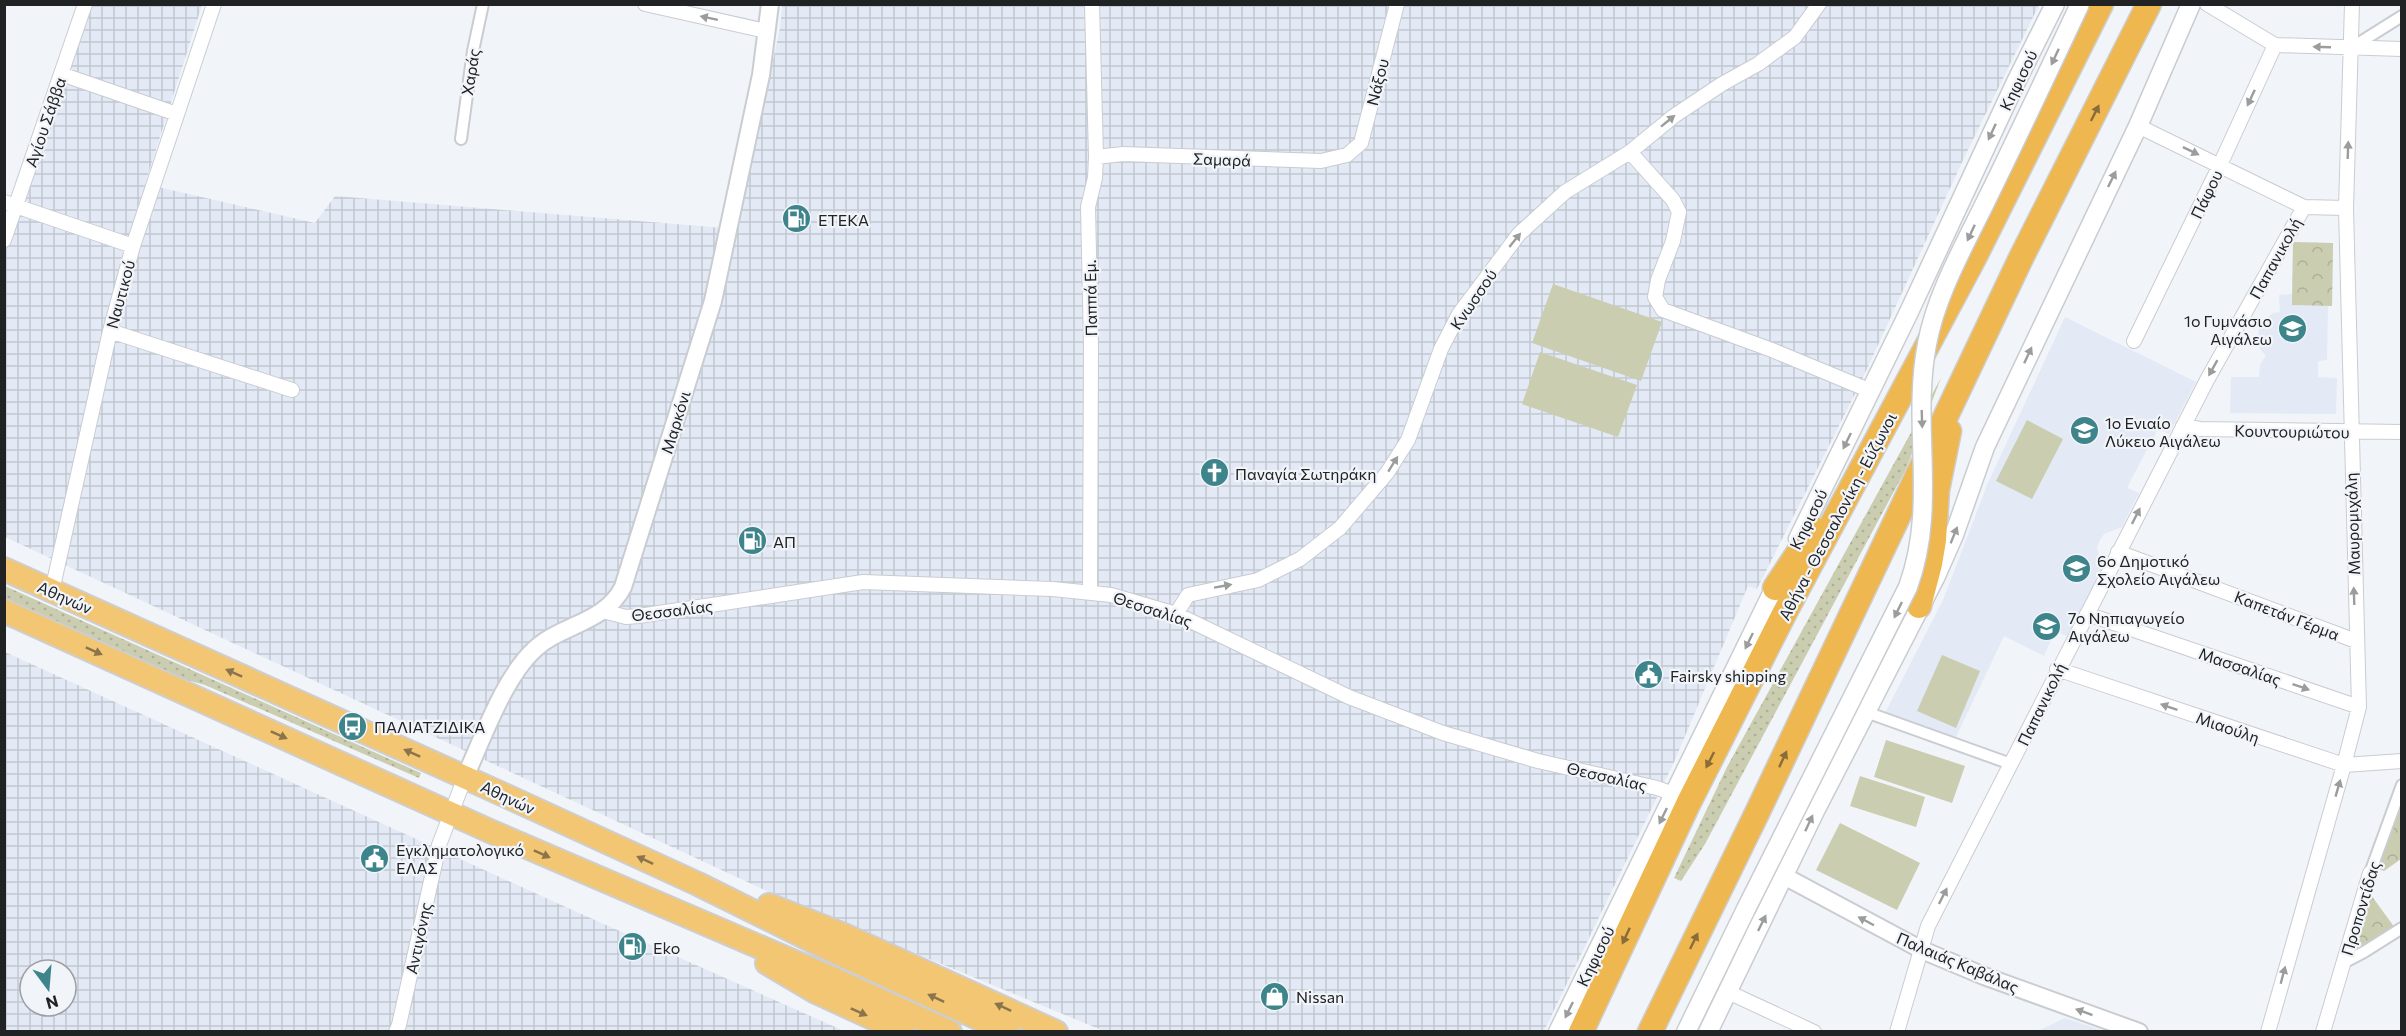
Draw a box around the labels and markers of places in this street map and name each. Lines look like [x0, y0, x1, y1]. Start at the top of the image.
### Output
fuel station icon: ΕΤΕΚΑ [781, 203, 813, 235]
place label: ΕΤΕΚΑ [818, 210, 869, 229]
place label: 1ο Γυμνάσιο Αιγάλεω [2184, 311, 2272, 348]
school or university icon: 1ο Γυμνάσιο Αιγάλεω [2277, 313, 2309, 345]
place label: 1ο Ενιαίο Λύκειο Αιγάλεω [2105, 413, 2221, 450]
school or university icon: 1ο Ενιαίο Λύκειο Αιγάλεω [2068, 415, 2100, 447]
church icon: Παναγία Σωτηράκη [1198, 457, 1230, 489]
place label: Παναγία Σωτηράκη [1235, 464, 1377, 483]
fuel station icon: ΑΠ [736, 525, 768, 557]
place label: ΑΠ [773, 532, 796, 551]
place label: 6ο Δημοτικό Σχολείο Αιγάλεω [2097, 551, 2220, 588]
school or university icon: 6ο Δημοτικό Σχολείο Αιγάλεω [2060, 553, 2092, 585]
place label: 7ο Νηπιαγωγείο Αιγάλεω [2068, 608, 2185, 645]
school or university icon: 7ο Νηπιαγωγείο Αιγάλεω [2031, 610, 2063, 642]
public building icon: Fairsky shipping [1633, 659, 1665, 691]
place label: Fairsky shipping [1670, 666, 1787, 685]
bus stop icon: ΠΑΛΙΑΤΖΙΔΙΚΑ [337, 710, 369, 742]
place label: ΠΑΛΙΑΤΖΙΔΙΚΑ [374, 717, 485, 736]
place label: Εγκληματολογικό ΕΛΑΣ [396, 840, 524, 877]
public building icon: Εγκληματολογικό ΕΛΑΣ [359, 842, 391, 874]
fuel station icon: Eko [616, 931, 648, 963]
place label: Eko [653, 938, 680, 957]
shop icon: Nissan [1259, 980, 1291, 1012]
place label: Nissan [1296, 987, 1344, 1006]

